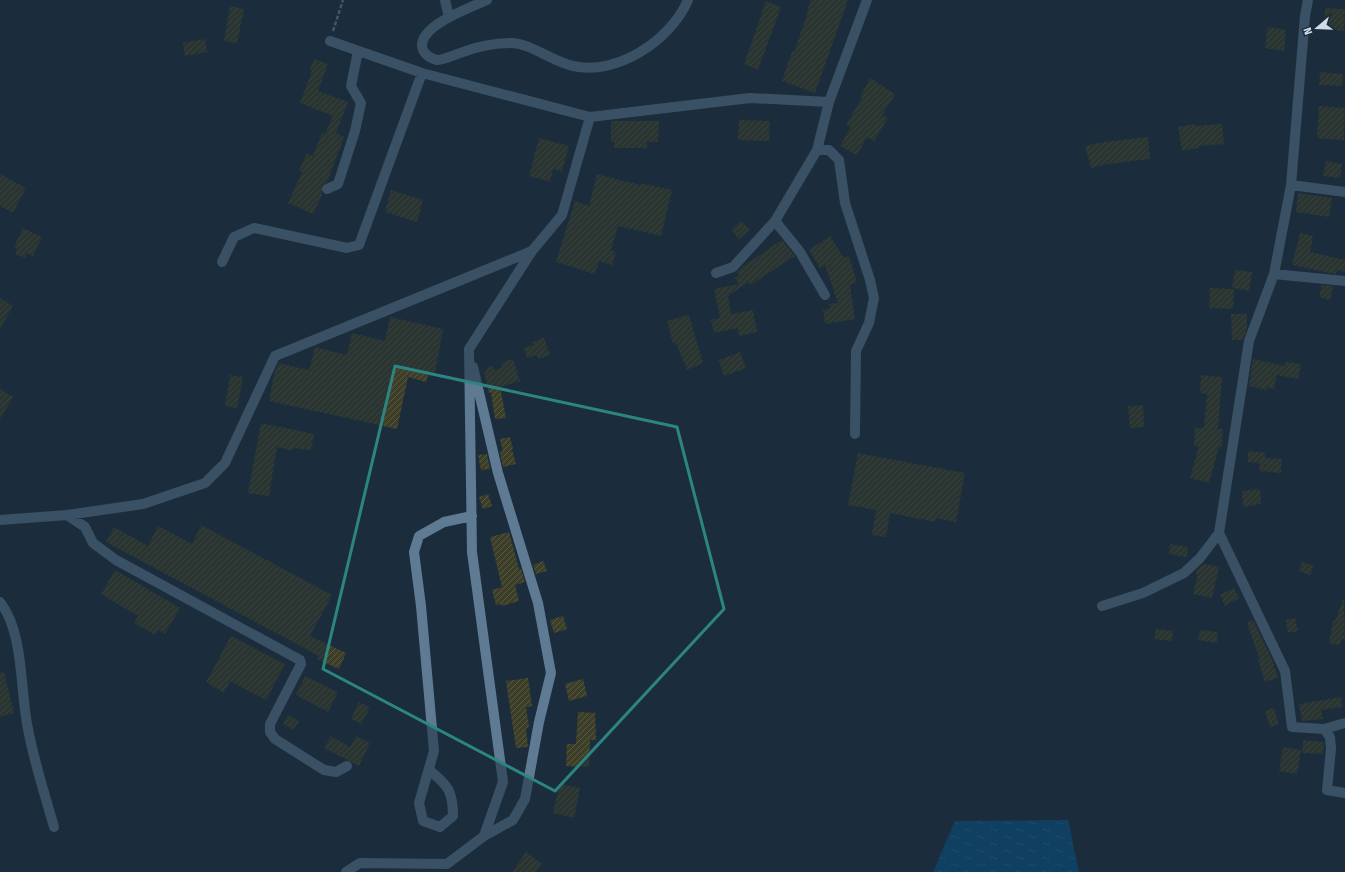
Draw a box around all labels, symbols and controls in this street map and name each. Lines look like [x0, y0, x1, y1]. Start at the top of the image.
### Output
north arrow [1297, 8, 1337, 48]
text: N [1301, 26, 1315, 36]

